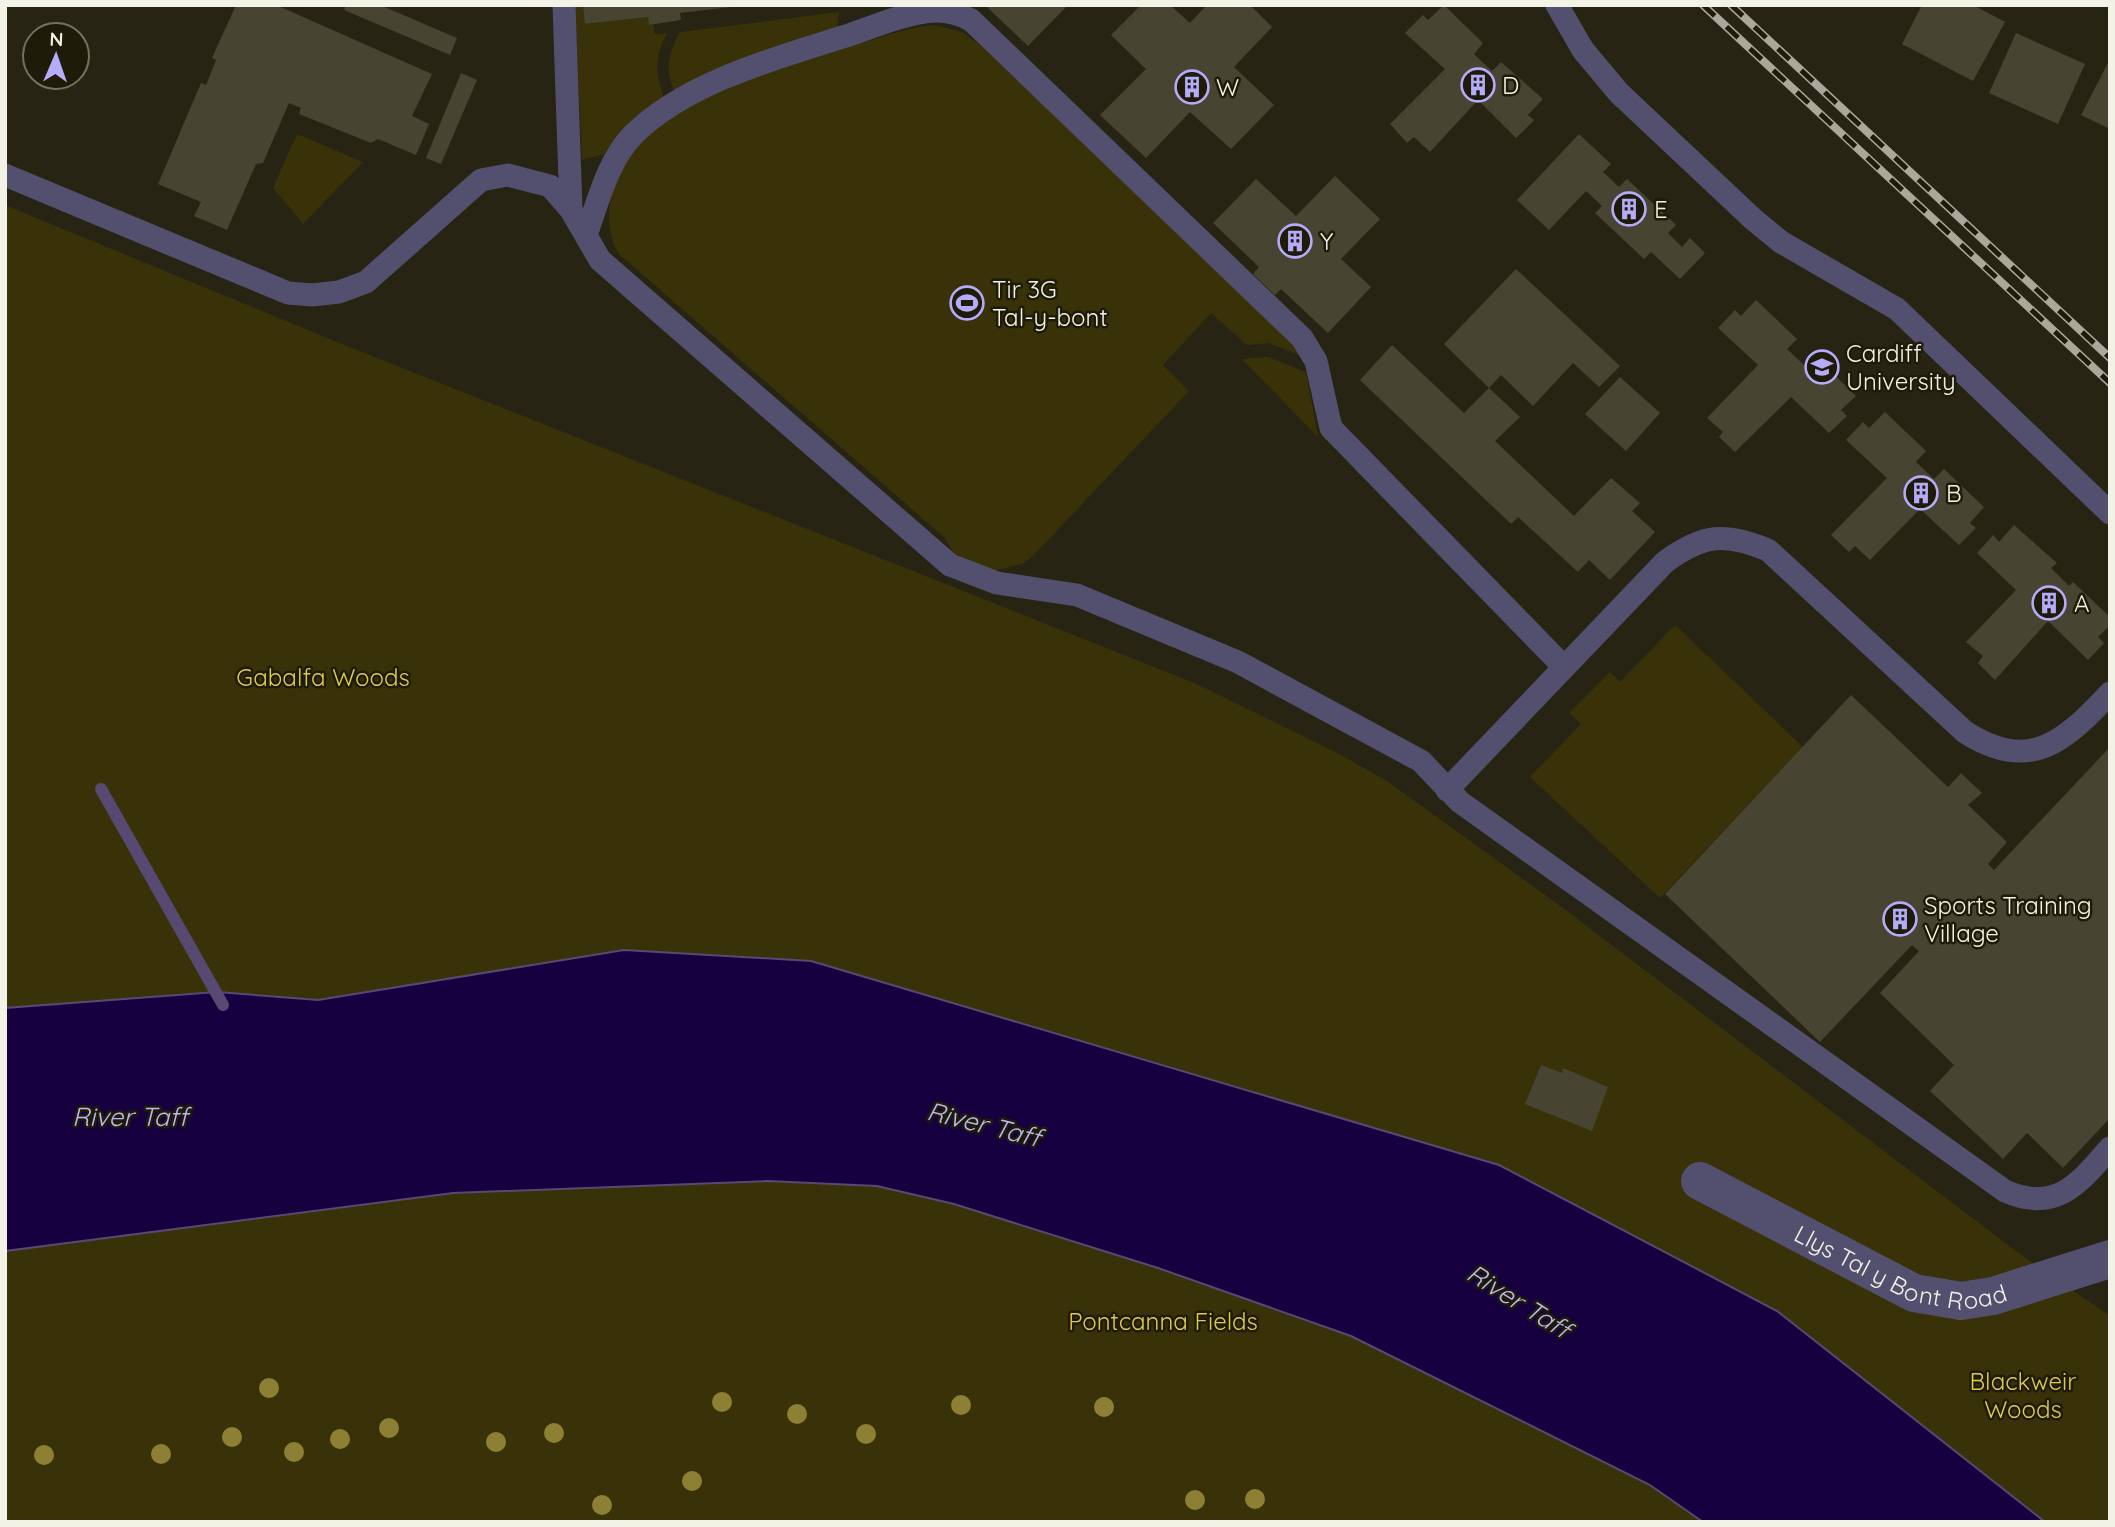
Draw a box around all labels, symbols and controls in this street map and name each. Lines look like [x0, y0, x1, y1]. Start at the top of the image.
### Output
north arrow [21, 21, 91, 91]
text: N [49, 27, 64, 51]
building icon: D [1459, 66, 1497, 104]
building icon: W [1173, 68, 1211, 106]
place label: D [1502, 70, 1519, 100]
place label: W [1216, 72, 1239, 102]
building icon: E [1610, 190, 1648, 228]
place label: E [1654, 194, 1668, 224]
building icon: Y [1276, 222, 1314, 260]
place label: Y [1320, 226, 1333, 256]
place label: Tir 3G Tal-y-bont [992, 274, 1108, 332]
sports icon: Tir 3G Tal-y-bont [948, 284, 986, 322]
place label: Cardiff University [1846, 338, 1956, 396]
school or university icon: Cardiff University [1803, 348, 1841, 386]
building icon: B [1902, 474, 1940, 512]
place label: B [1946, 478, 1962, 508]
building icon: A [2030, 584, 2068, 622]
place label: A [2074, 588, 2090, 618]
park label: Gabalfa Woods [236, 662, 410, 692]
place label: Sports Training Village [1924, 890, 2092, 948]
building icon: Sports Training Village [1881, 900, 1919, 938]
water label: River Taff [924, 1094, 1048, 1155]
water label: River Taff [72, 1100, 192, 1133]
street label: Llys Tal y Bont Road [1789, 1218, 2010, 1316]
water label: River Taff [1461, 1256, 1581, 1348]
park label: Pontcanna Fields [1068, 1306, 1258, 1336]
park label: Blackweir Woods [1970, 1366, 2076, 1424]

